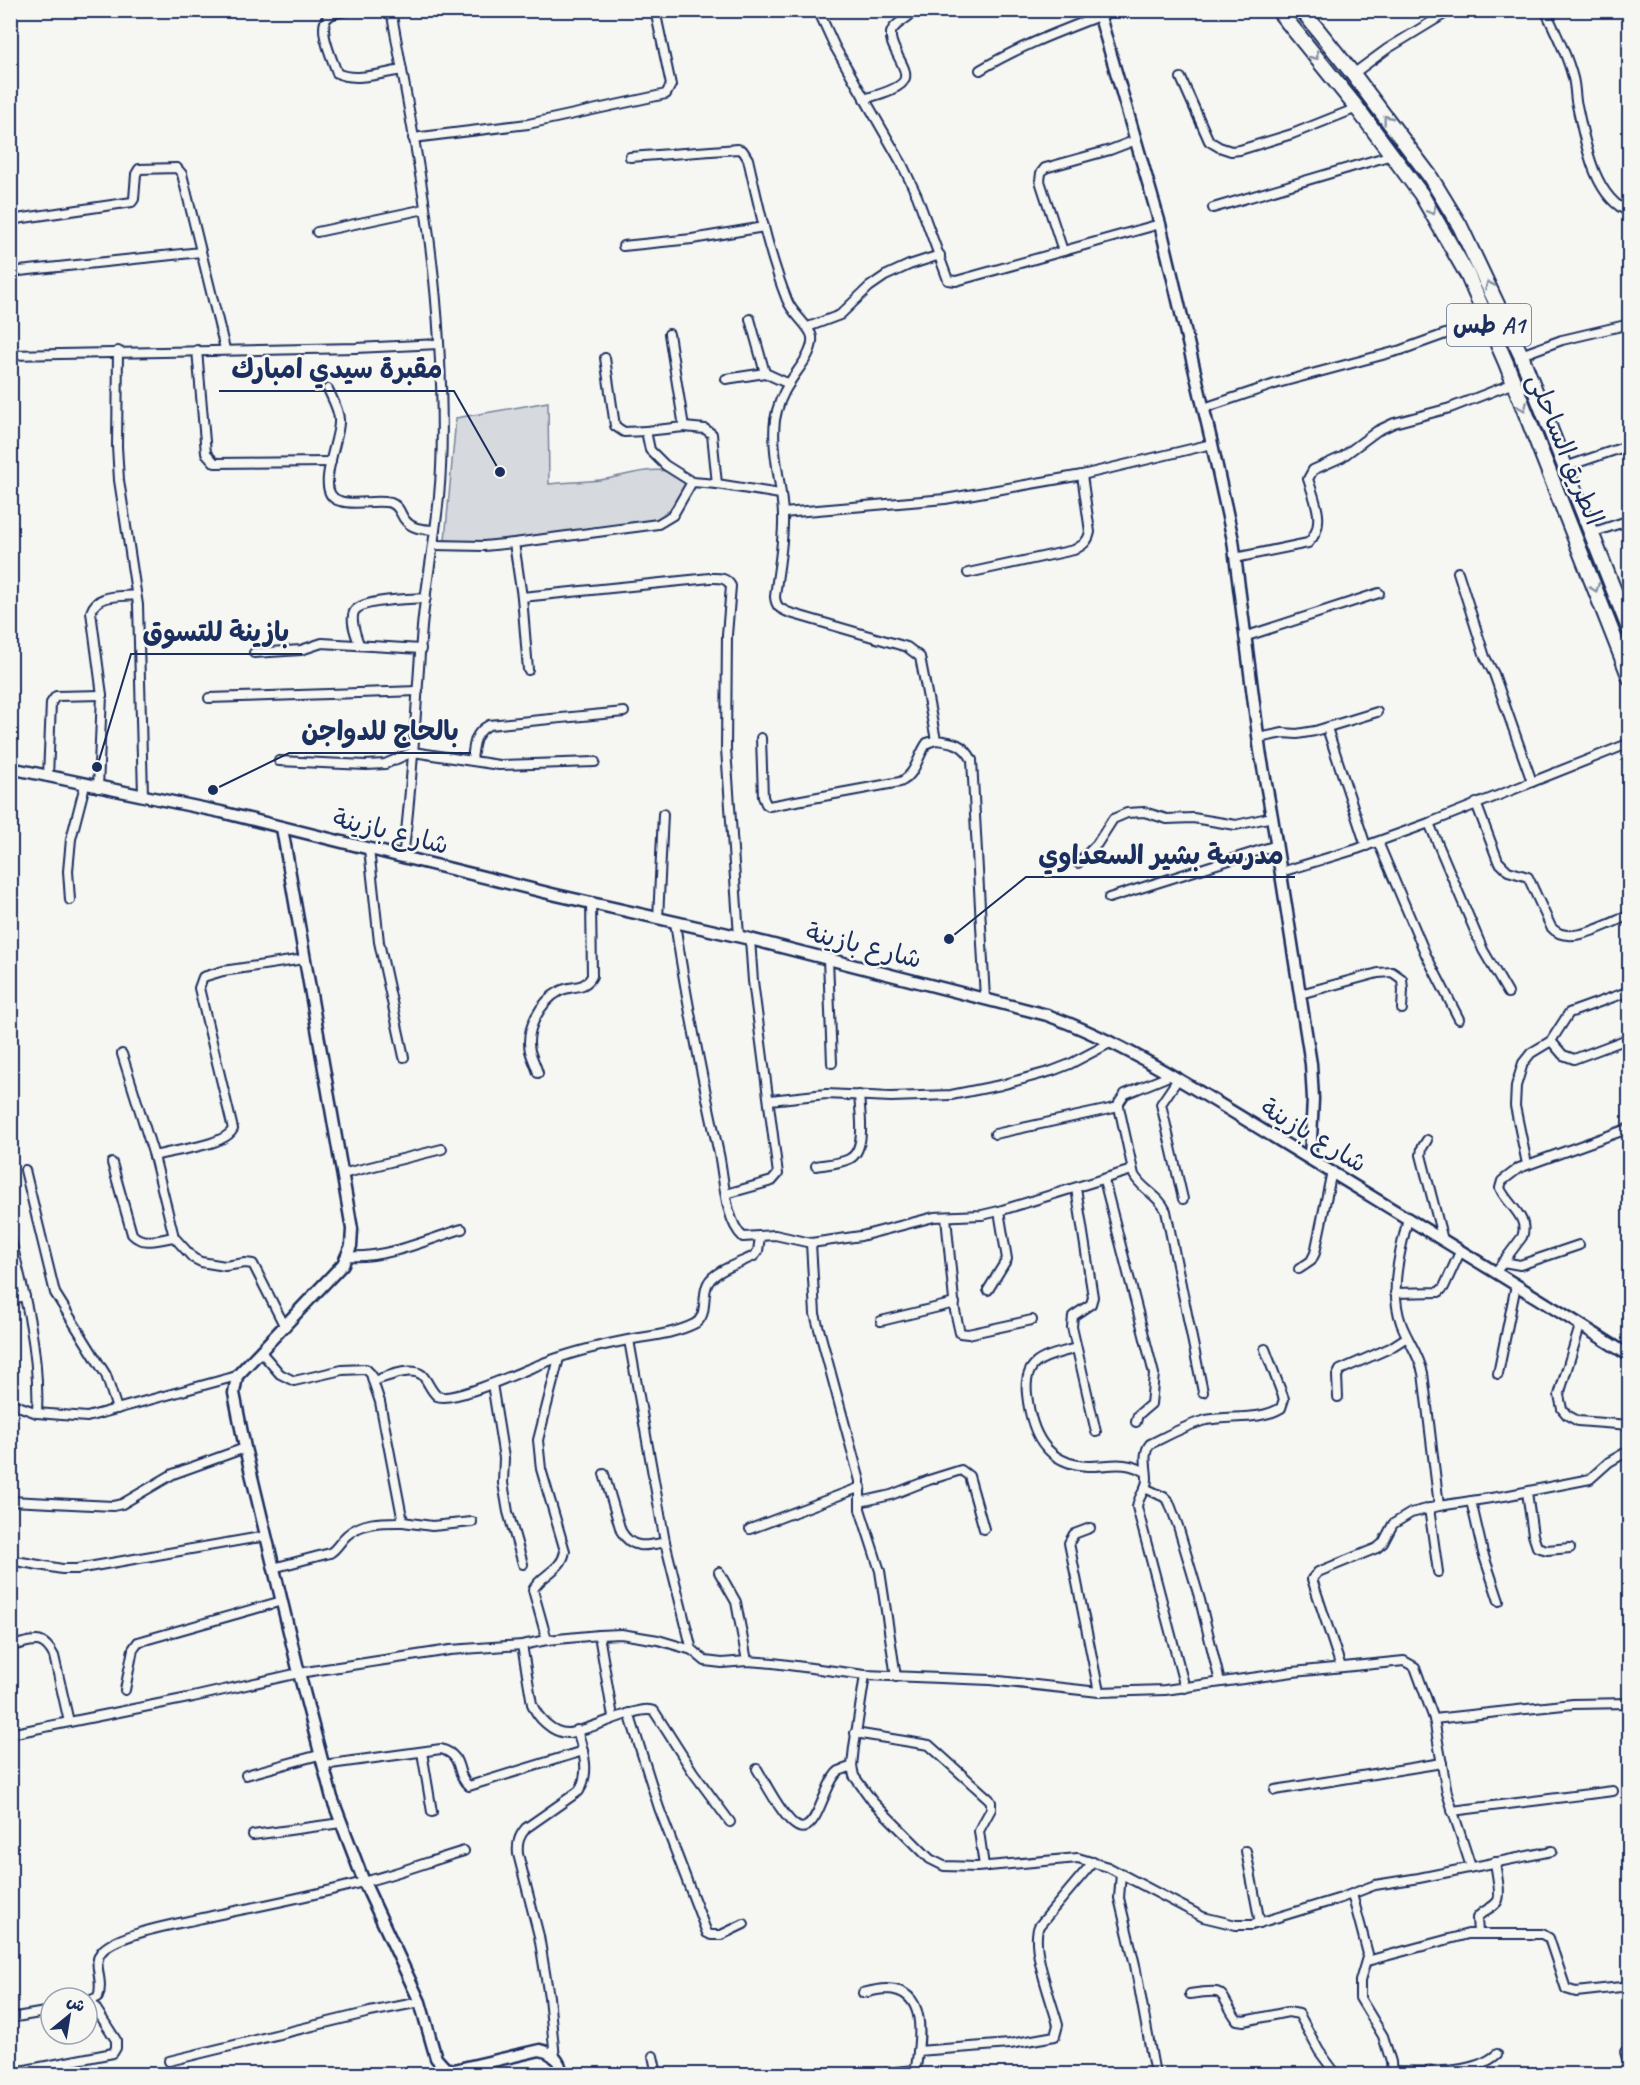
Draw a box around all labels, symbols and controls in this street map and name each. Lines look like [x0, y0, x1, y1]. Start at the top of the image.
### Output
one-way arrow [1307, 49, 1318, 60]
one-way arrow [1383, 115, 1394, 126]
one-way arrow [1425, 205, 1436, 216]
one-way arrow [1484, 280, 1496, 291]
road number: طس A1 [1447, 304, 1531, 346]
callout: مقبرة سيدي امبارك [219, 346, 454, 391]
text: مقبرة سيدي امبارك [231, 352, 443, 389]
street label: الطريق الساحلى [1520, 368, 1611, 530]
one-way arrow [1516, 401, 1528, 412]
one-way arrow [1587, 583, 1600, 593]
callout: بازينة للتسوق [131, 609, 302, 654]
text: بازينة للتسوق [143, 615, 289, 649]
callout: بالحاج للدواجن [289, 708, 471, 753]
text: بالحاج للدواجن [301, 714, 459, 748]
street label: شارع بازينة [329, 801, 452, 863]
callout: مدرسة بشير السعداوي [1026, 832, 1295, 877]
text: مدرسة بشير السعداوي [1038, 838, 1284, 875]
street label: شارع بازينة [802, 915, 925, 977]
street label: شارع بازينة [1254, 1091, 1373, 1181]
north arrow [39, 1986, 99, 2046]
text: ش [63, 1991, 89, 2017]

